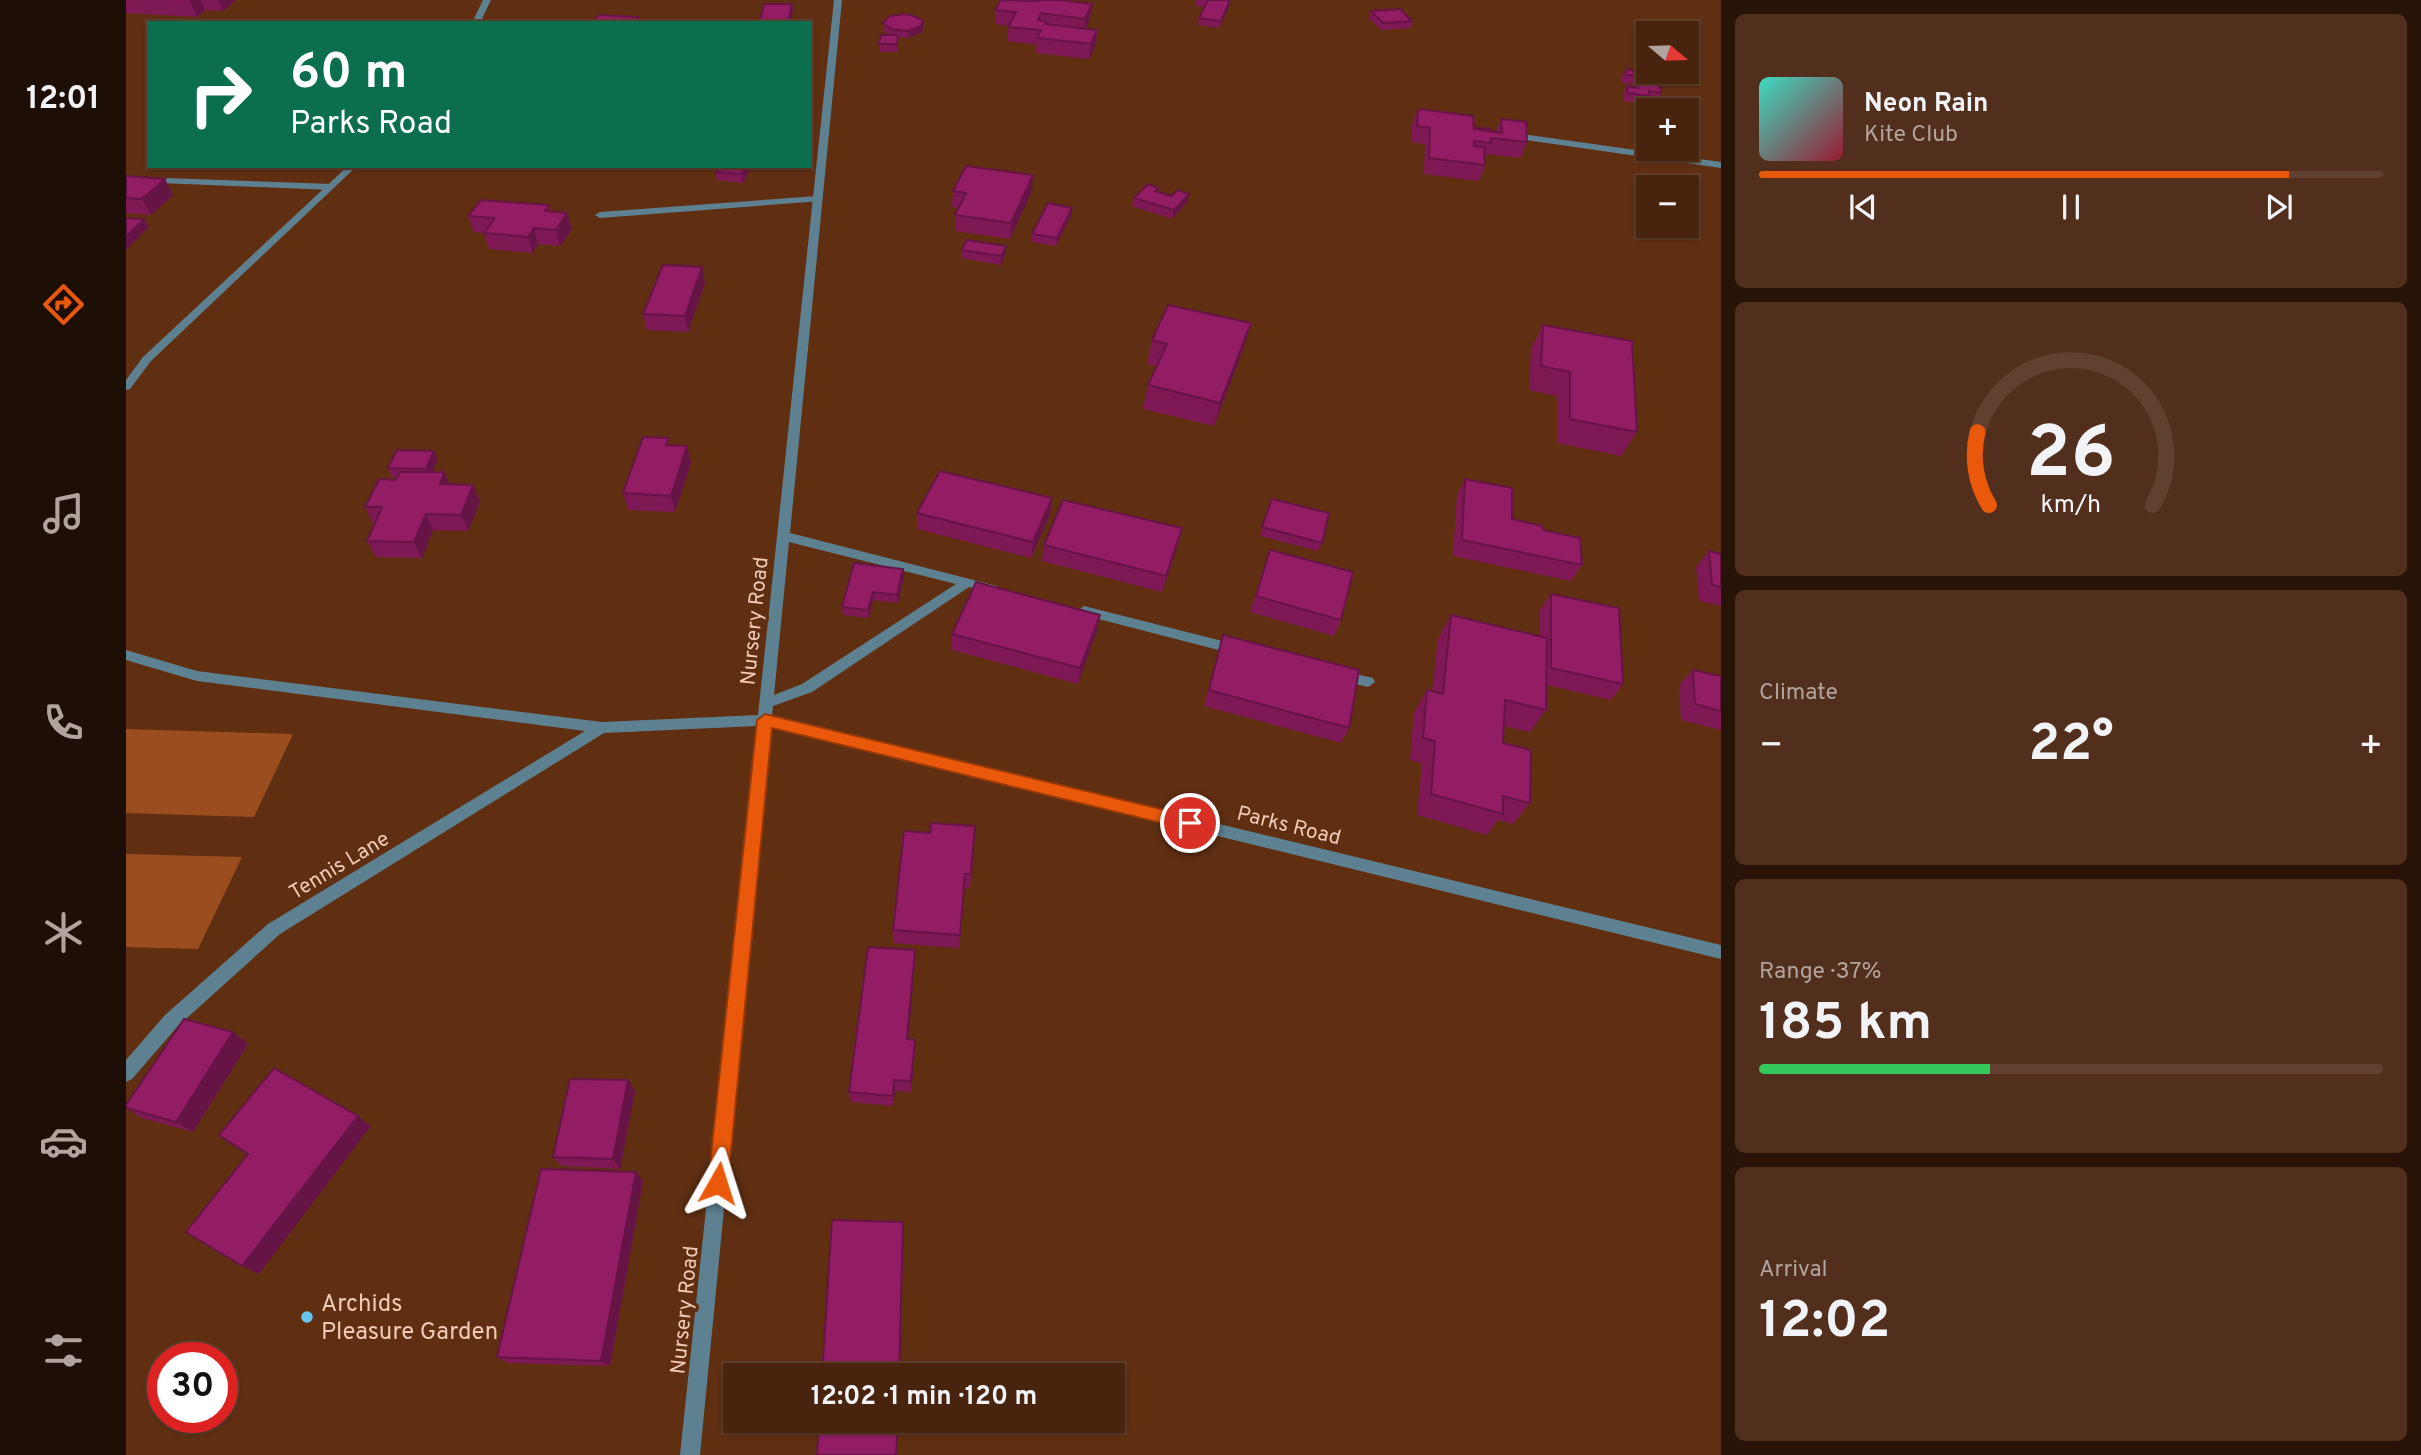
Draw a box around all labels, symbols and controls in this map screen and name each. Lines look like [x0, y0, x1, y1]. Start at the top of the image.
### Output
north arrow [1636, 21, 1699, 84]
map controls [1636, 21, 1699, 238]
text: 60 m [290, 44, 408, 106]
icon: right [175, 49, 266, 140]
text: 12:01 [26, 80, 100, 120]
text: Neon Rain [1864, 88, 1989, 121]
button: + [1636, 98, 1699, 161]
text: Parks Road [290, 105, 452, 145]
text: Kite Club [1864, 121, 1958, 150]
button: − [1636, 175, 1699, 238]
icon: previous [1844, 188, 1882, 226]
icon: pause [2052, 188, 2090, 226]
icon: next [2260, 188, 2298, 226]
icon: directions [39, 280, 88, 329]
text: 26 [2026, 412, 2116, 504]
icon: music [39, 489, 88, 538]
text: km/h [2041, 490, 2101, 522]
street label: Nursery Road [735, 556, 776, 687]
text: Climate [1759, 679, 1838, 708]
icon: phone [39, 698, 88, 747]
text: 22° [2028, 713, 2114, 779]
text: − [1759, 723, 1784, 772]
text: + [2358, 723, 2383, 772]
pin [1160, 793, 1220, 853]
street label: Parks Road [1234, 800, 1343, 852]
icon: arrive [1171, 804, 1209, 842]
street label: Tennis Lane [285, 826, 395, 907]
icon: climate [39, 908, 88, 957]
text: Range · 37% [1759, 958, 1881, 987]
text: 185 km [1759, 992, 1932, 1058]
icon: car [39, 1117, 88, 1166]
position arrow [681, 1146, 755, 1220]
street label: Nursery Road [665, 1245, 706, 1376]
text: Arrival [1759, 1256, 1828, 1285]
place label: Archids Pleasure Garden [321, 1290, 498, 1348]
text: 12:02 [1759, 1290, 1890, 1356]
marker: Archids Pleasure Garden [299, 1309, 315, 1325]
icon: filters [39, 1326, 88, 1375]
speed limit sign: 30 [147, 1342, 238, 1433]
text: 12:02 · 1 min · 120 m [811, 1381, 1037, 1414]

